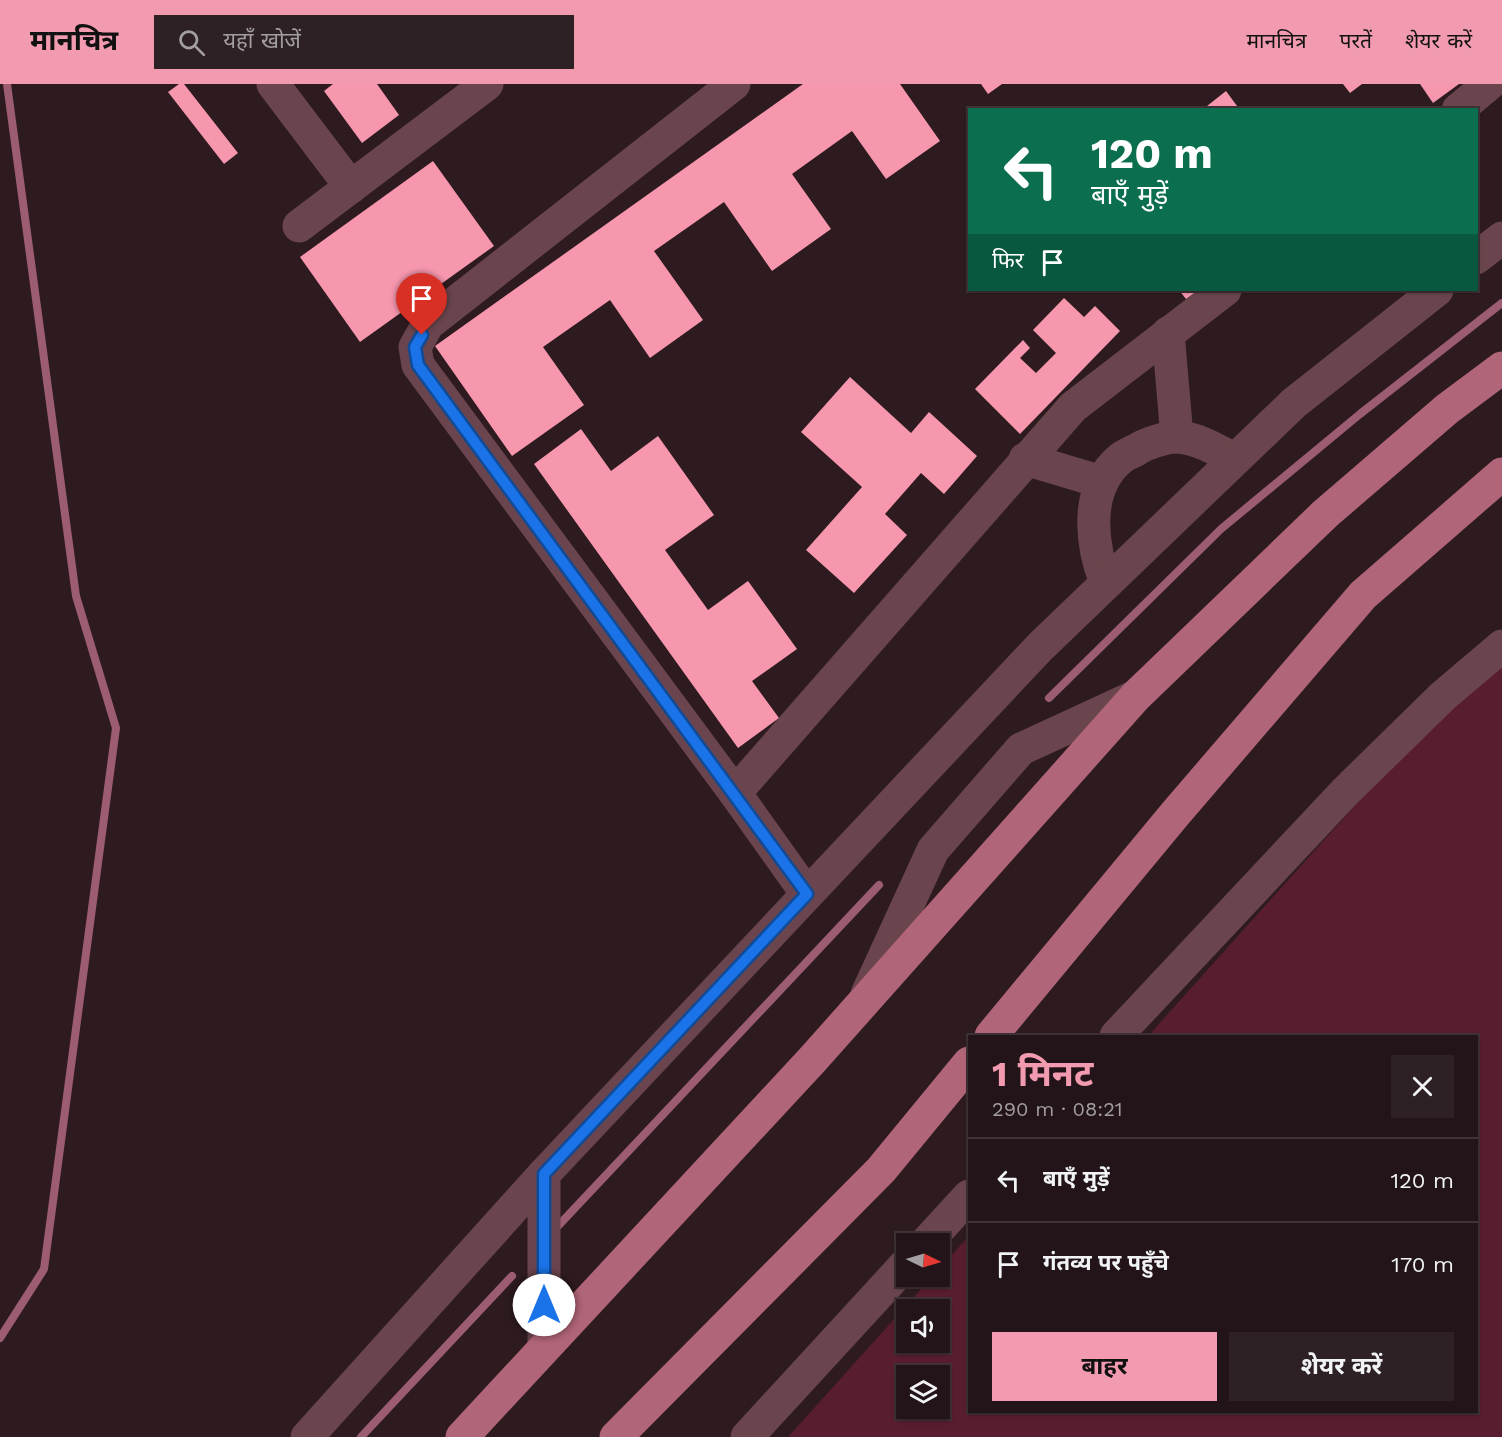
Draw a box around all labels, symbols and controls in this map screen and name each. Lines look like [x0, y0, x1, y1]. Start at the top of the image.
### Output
search box [154, 15, 574, 69]
text: मानचित्र [30, 24, 118, 57]
icon: search [175, 26, 208, 59]
text: यहाँ खोजें [223, 28, 301, 53]
text: मानचित्र [1247, 28, 1307, 53]
text: परतें [1340, 28, 1372, 53]
text: शेयर करें [1405, 28, 1472, 53]
text: 120 m [1091, 129, 1213, 178]
icon: left [992, 132, 1070, 210]
text: बाएँ मुड़ें [1091, 179, 1168, 211]
icon: arrive [1036, 246, 1069, 279]
text: फिर [992, 248, 1024, 273]
pin [396, 273, 447, 335]
icon: arrive [405, 282, 438, 315]
text: 1 मिनट [992, 1053, 1093, 1095]
button: close [1391, 1055, 1454, 1118]
text: 290 m · 08:21 [992, 1097, 1123, 1121]
icon: left [992, 1164, 1025, 1197]
text: बाएँ मुड़ें [1043, 1166, 1110, 1191]
text: 120 m [1390, 1168, 1454, 1193]
north arrow [896, 1233, 950, 1287]
map controls [896, 1233, 950, 1419]
icon: arrive [992, 1248, 1025, 1281]
text: गंतव्य पर पहुँचे [1043, 1250, 1169, 1275]
text: 170 m [1391, 1252, 1454, 1277]
position arrow [512, 1273, 576, 1337]
button: sound [896, 1299, 950, 1353]
button: बाहर [992, 1332, 1217, 1401]
button: शेयर करें [1229, 1332, 1454, 1401]
button: layers [896, 1365, 950, 1419]

